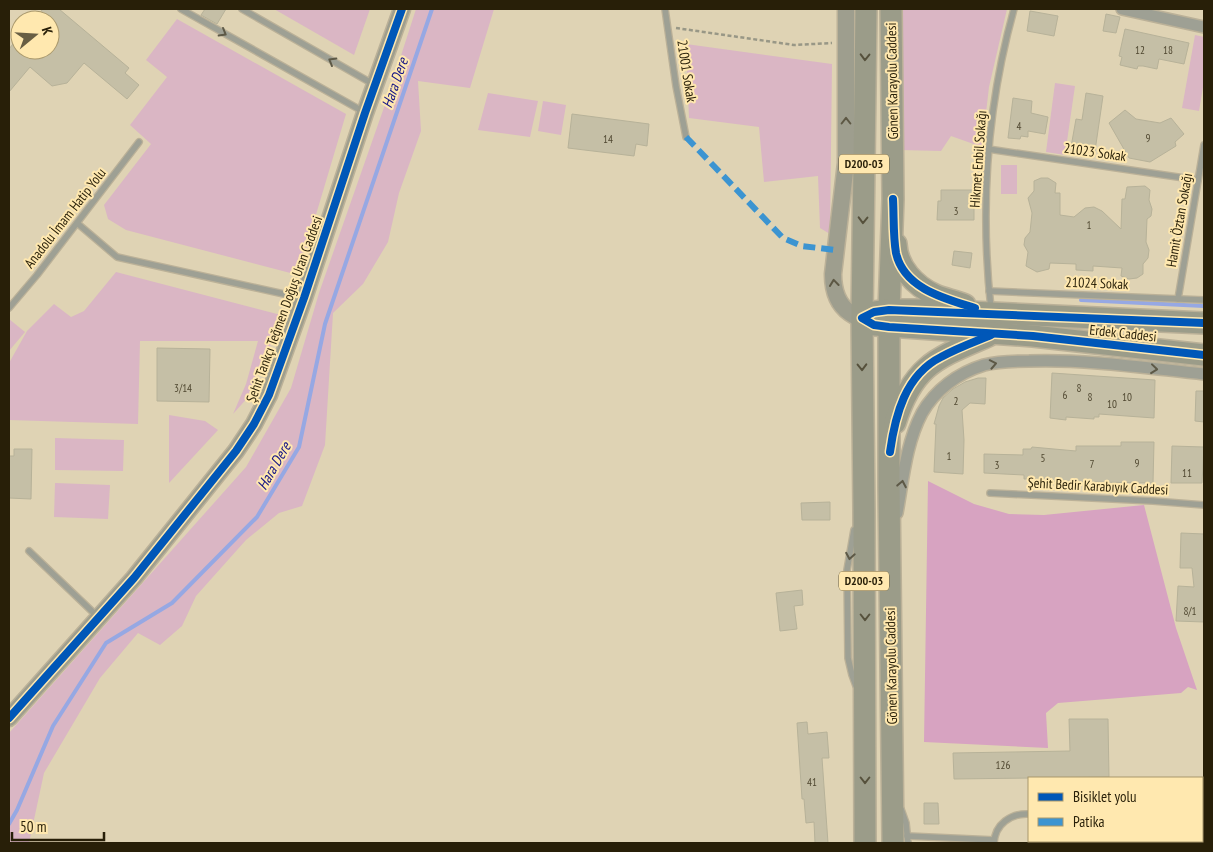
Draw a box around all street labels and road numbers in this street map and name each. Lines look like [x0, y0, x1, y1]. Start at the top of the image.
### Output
street label: Gönen Karayolu Caddesi [882, 22, 902, 140]
street label: 21001 Sokak [673, 38, 701, 104]
street label: Hikmet Enbil Sokağı [966, 110, 990, 208]
street label: 21023 Sokak [1063, 139, 1128, 165]
road number: D200-03 [839, 154, 889, 173]
street label: Anadolu İmam Hatip Yolu [20, 164, 110, 272]
street label: Hamit Öztan Sokağı [1162, 172, 1196, 268]
street label: Şehit Tankçı Teğmen Doğuş Uran Caddesi [242, 213, 326, 405]
street label: 21024 Sokak [1065, 273, 1129, 293]
street label: Erdek Caddesi [1089, 321, 1157, 345]
street label: Şehit Bedir Karabıyık Caddesi [1027, 473, 1169, 499]
road number: D200-03 [839, 572, 889, 590]
street label: Gönen Karayolu Caddesi [881, 607, 901, 725]

